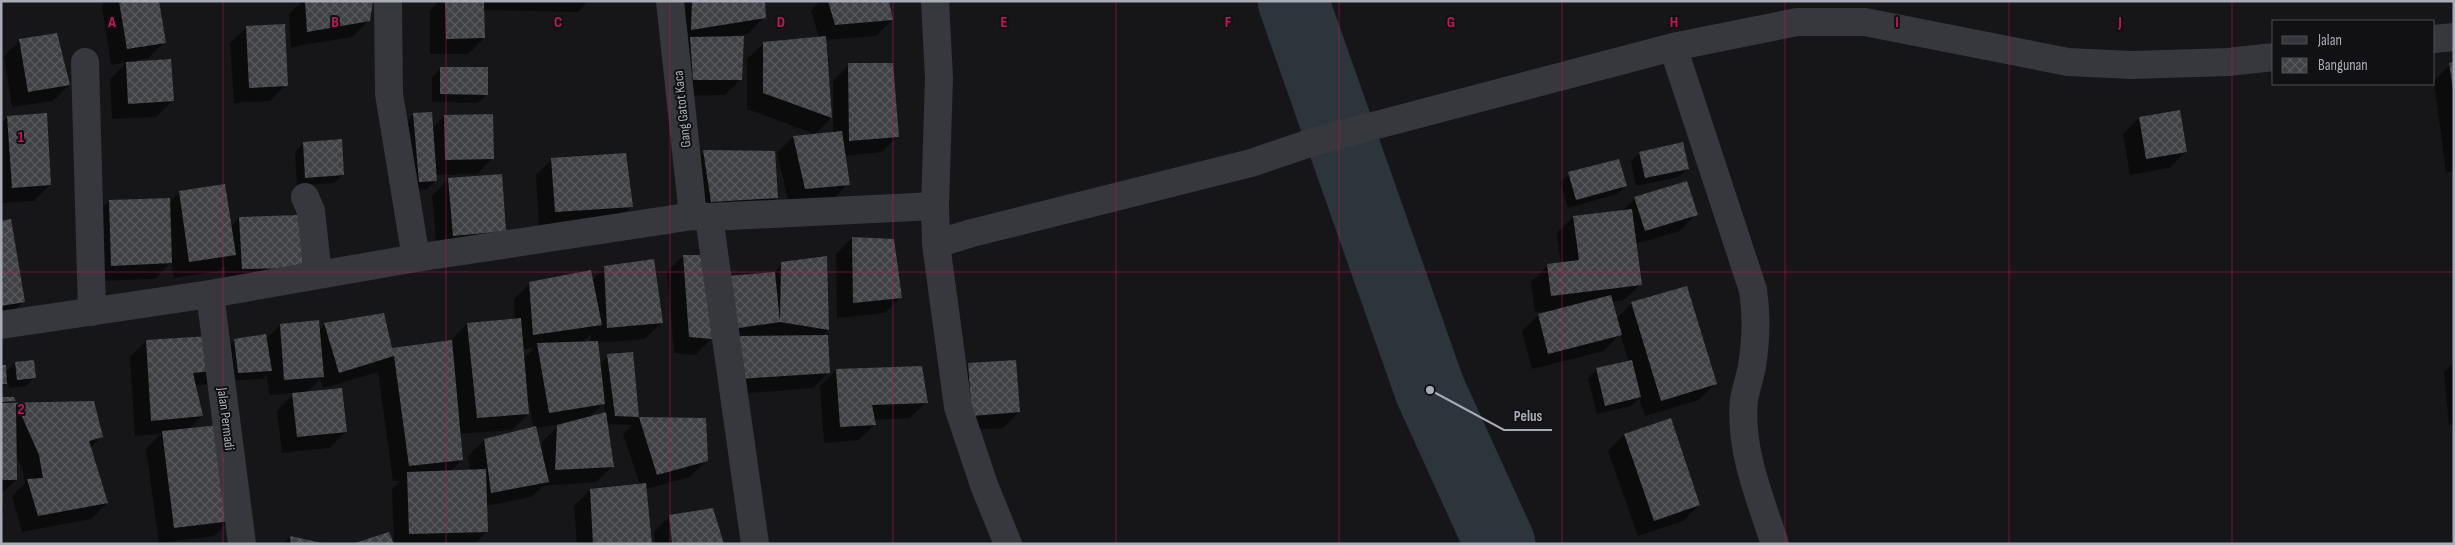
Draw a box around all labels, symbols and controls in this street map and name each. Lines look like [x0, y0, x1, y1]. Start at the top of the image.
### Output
text: A [107, 13, 116, 32]
text: B [331, 13, 339, 32]
text: C [554, 13, 562, 32]
text: D [777, 13, 785, 32]
text: E [1001, 13, 1008, 32]
text: F [1225, 13, 1232, 32]
text: G [1447, 13, 1455, 32]
text: H [1670, 13, 1678, 32]
text: I [1895, 13, 1899, 32]
text: J [2117, 13, 2122, 32]
legend [2272, 20, 2435, 85]
text: Jalan [2317, 31, 2342, 50]
text: Bangunan [2318, 56, 2368, 75]
street label: Gang Gatot Kaca [670, 70, 694, 148]
text: 1 [18, 128, 25, 147]
street label: Jalan Permadi [214, 386, 238, 451]
text: 2 [17, 400, 25, 419]
callout: Pelus [1504, 400, 1552, 430]
text: Pelus [1514, 407, 1543, 426]

